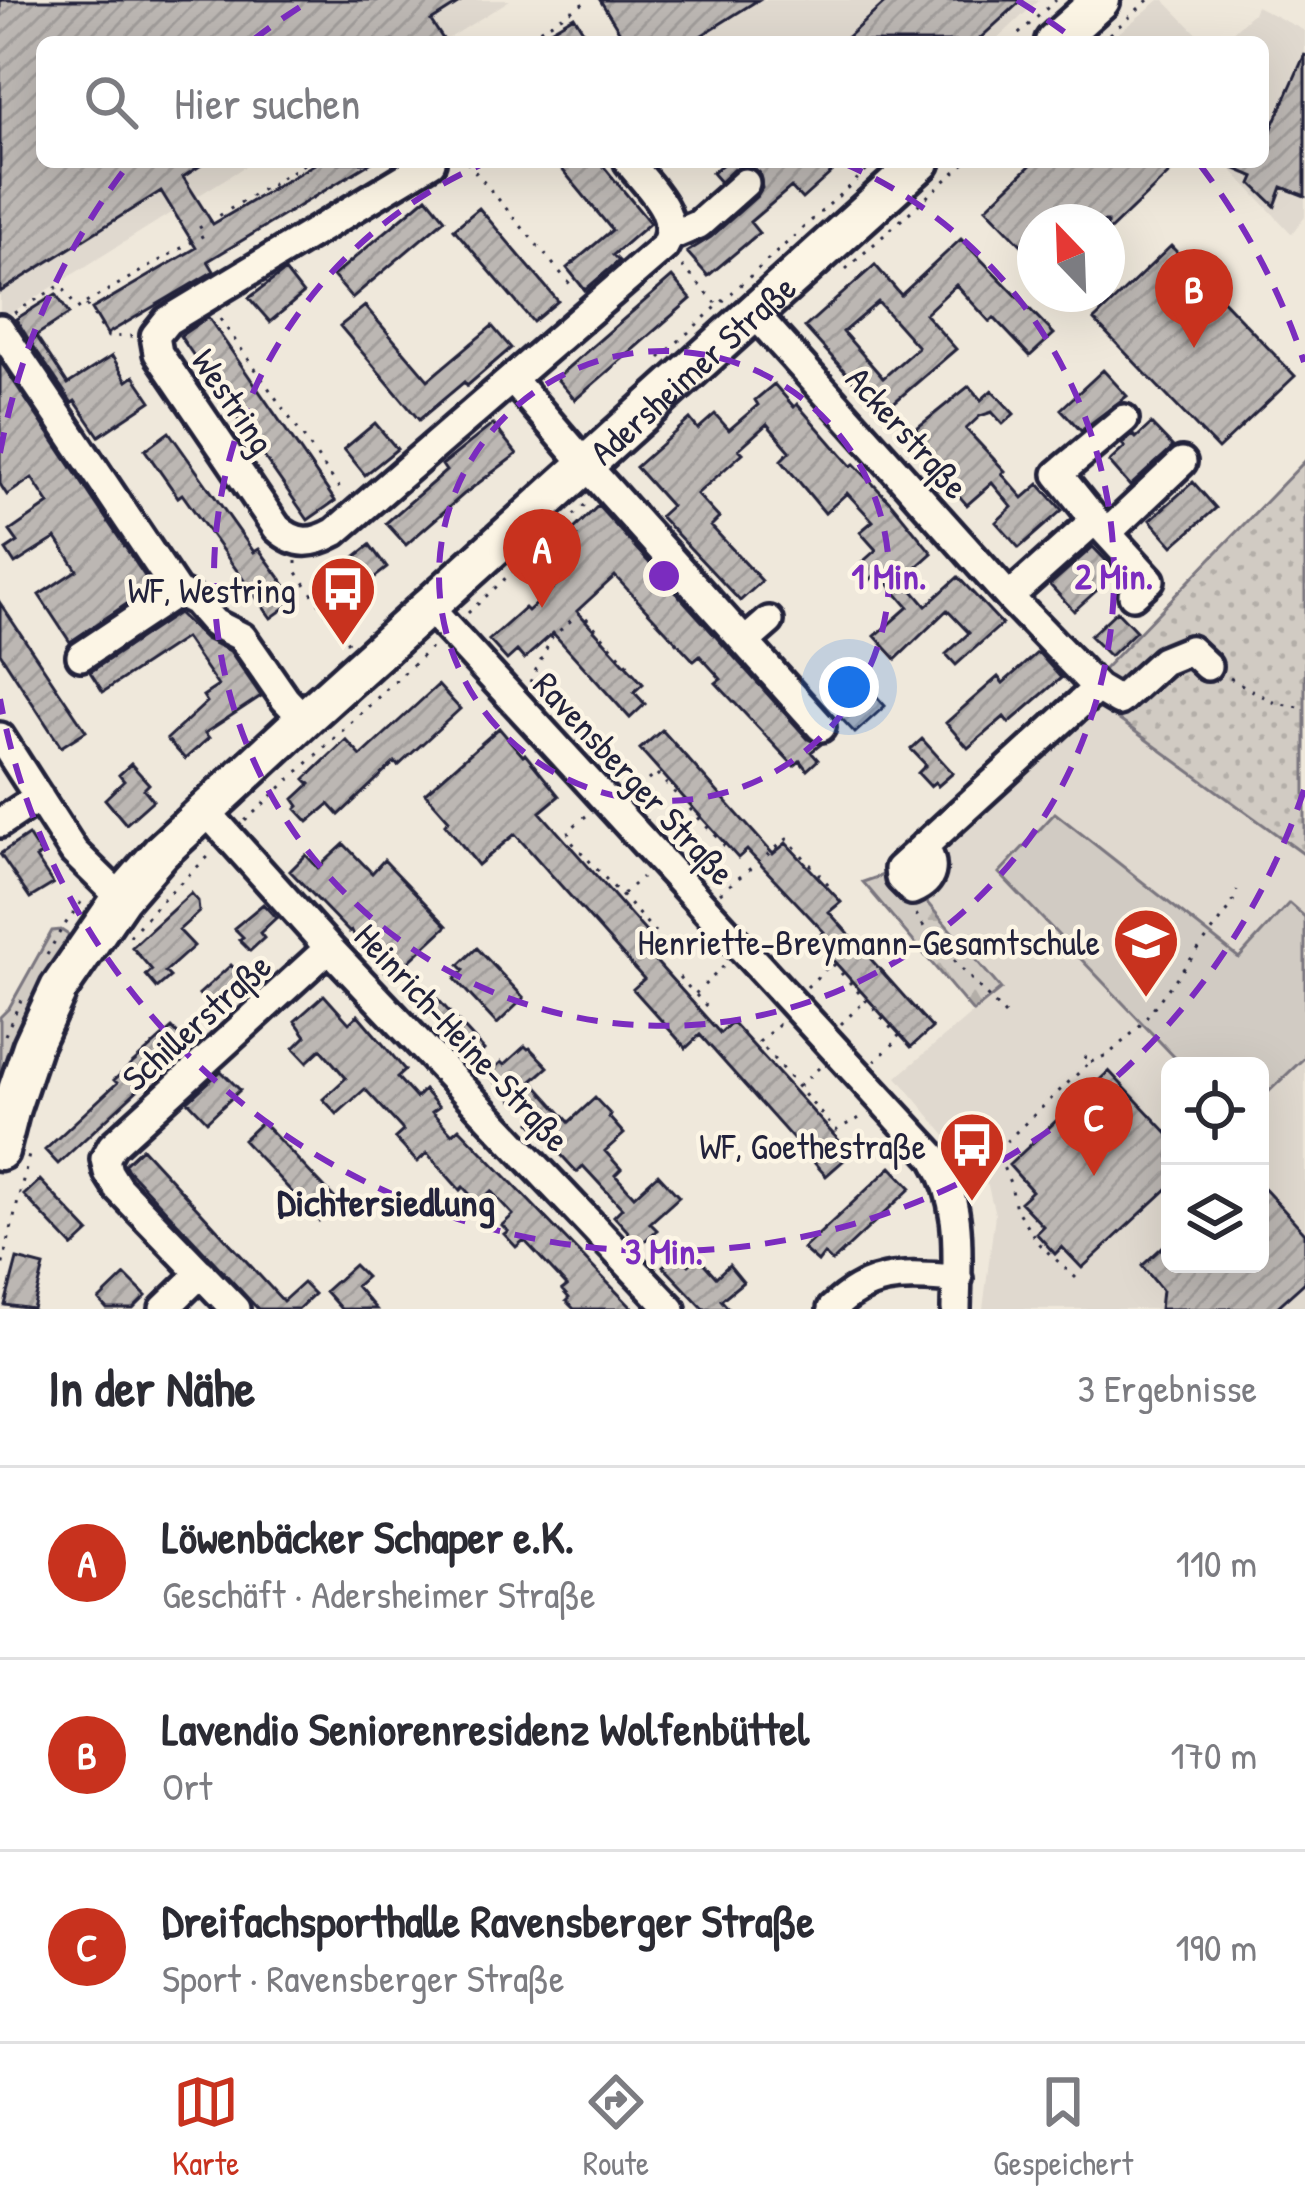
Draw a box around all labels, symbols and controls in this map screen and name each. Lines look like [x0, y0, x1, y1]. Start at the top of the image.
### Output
search box [36, 36, 1269, 168]
icon: search [78, 69, 144, 135]
text: Hier suchen [174, 72, 361, 133]
north arrow [1017, 204, 1125, 312]
pin: B [1155, 249, 1233, 348]
street label: Adersheimer Straße [578, 263, 806, 475]
street label: Westring [181, 339, 287, 463]
street label: Ackerstraße [836, 355, 980, 509]
pin: A [503, 509, 581, 608]
text: 1 Min. [852, 551, 926, 600]
text: 2 Min. [1075, 551, 1153, 600]
bus stop icon: WF, Westring [308, 554, 378, 648]
centre of rings [643, 555, 685, 597]
place label: WF, Westring [128, 565, 296, 614]
your location [819, 657, 879, 717]
street label: Ravensberger Straße [523, 661, 747, 895]
school or university icon: Henriette-Breymann-Gesamtschule [1111, 906, 1181, 1000]
street label: Heinrich-Heine-Straße [344, 912, 582, 1162]
place label: Henriette-Breymann-Gesamtschule [638, 917, 1100, 966]
street label: Schillerstraße [111, 941, 281, 1101]
map controls [1161, 1057, 1269, 1273]
button: locate [1161, 1057, 1269, 1165]
pin: C [1055, 1077, 1133, 1176]
bus stop icon: WF, Goethestraße [937, 1110, 1007, 1204]
place label: WF, Goethestraße [699, 1121, 926, 1170]
button: layers [1161, 1165, 1269, 1273]
district label: Dichtersiedlung [277, 1175, 495, 1229]
text: 3 Min. [625, 1226, 703, 1275]
text: In der Nähe [48, 1353, 255, 1422]
text: 3 Ergebnisse [1077, 1361, 1257, 1414]
text: Löwenbäcker Schaper e.K. [162, 1506, 574, 1567]
text: A [77, 1536, 97, 1589]
text: 110 m [1176, 1536, 1257, 1589]
text: Geschäft · Adersheimer Straße [162, 1567, 595, 1620]
text: Lavendio Seniorenresidenz Wolfenbüttel [162, 1698, 809, 1759]
text: B [77, 1728, 97, 1781]
text: 170 m [1171, 1728, 1257, 1781]
text: Ort [162, 1759, 212, 1812]
text: Dreifachsporthalle Ravensberger Straße [162, 1890, 814, 1951]
text: C [76, 1920, 98, 1973]
text: 190 m [1176, 1920, 1257, 1973]
text: Sport · Ravensberger Straße [162, 1951, 564, 2004]
tab: Karte [172, 2069, 239, 2185]
tab: Route [583, 2069, 649, 2185]
tab: Gespeichert [993, 2069, 1133, 2185]

